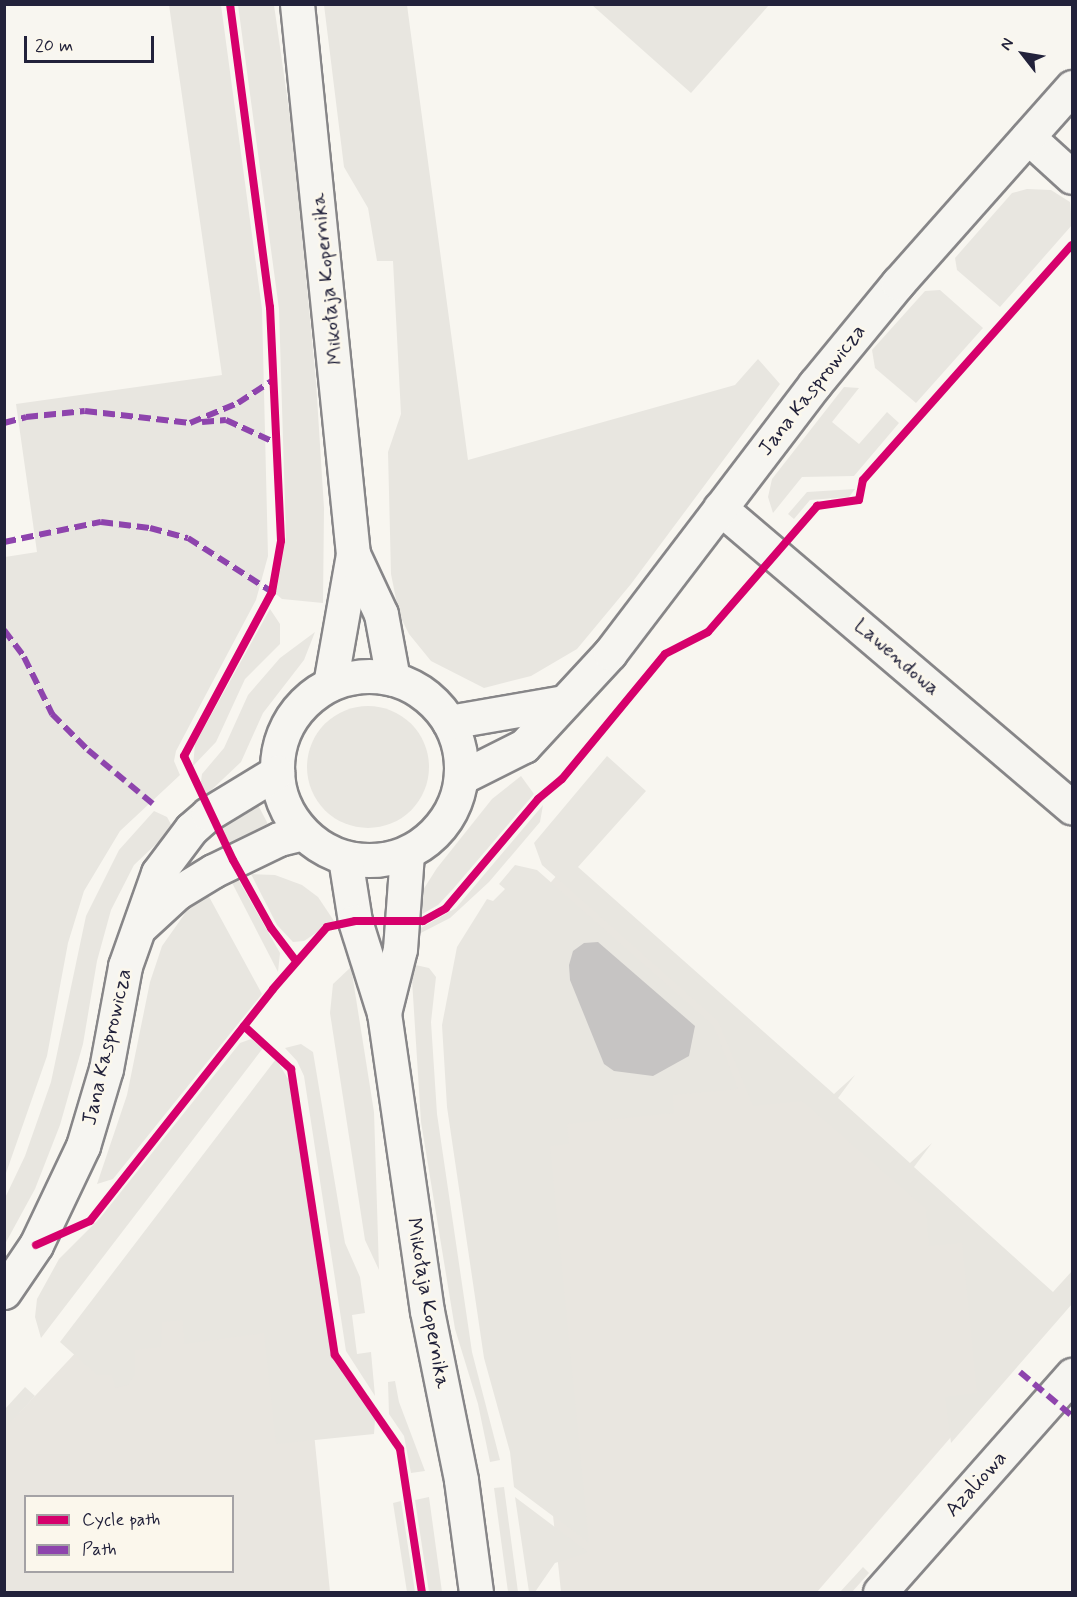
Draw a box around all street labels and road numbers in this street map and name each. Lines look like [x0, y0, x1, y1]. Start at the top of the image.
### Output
street label: Mikołaja Kopernika [305, 191, 349, 367]
street label: Jana Kasprowicza [753, 319, 871, 461]
street label: Lawendowa [849, 613, 945, 701]
street label: Jana Kasprowicza [77, 966, 137, 1128]
street label: Mikołaja Kopernika [401, 1215, 455, 1391]
street label: Azaliowa [940, 1446, 1012, 1522]

